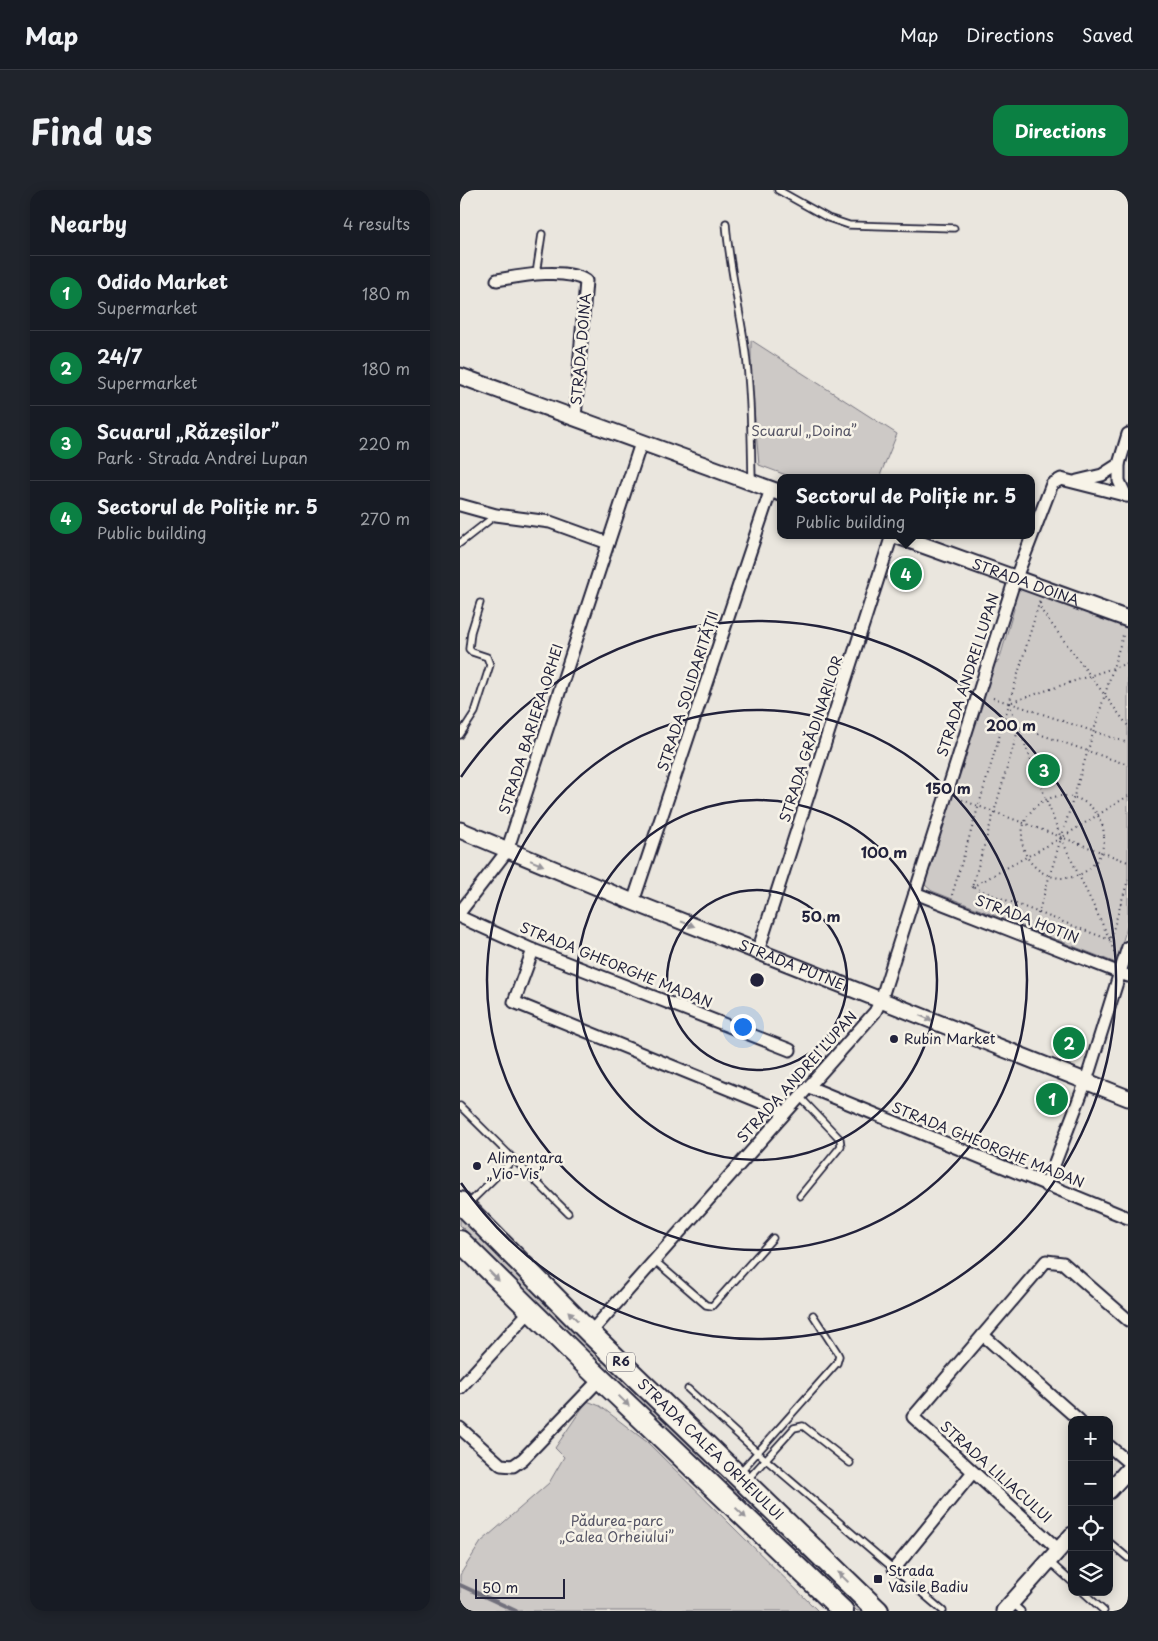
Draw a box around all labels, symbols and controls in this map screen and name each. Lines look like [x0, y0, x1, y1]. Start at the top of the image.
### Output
text: Map [25, 17, 78, 53]
text: Map [900, 21, 938, 48]
text: Directions [966, 21, 1054, 48]
text: Saved [1082, 21, 1133, 48]
text: Find us [30, 104, 152, 157]
button: Directions [993, 105, 1128, 156]
text: Nearby [50, 207, 127, 239]
text: 4 results [343, 211, 410, 235]
text: Odido Market [97, 267, 228, 295]
text: 1 [62, 281, 70, 305]
text: 180 m [362, 281, 410, 305]
street label: STRADA DOINA [565, 292, 596, 406]
text: Supermarket [97, 295, 197, 319]
text: 24/7 [97, 342, 142, 370]
text: 2 [60, 356, 72, 380]
text: 180 m [362, 356, 410, 380]
text: Supermarket [97, 370, 197, 394]
text: Scuarul „Răzeșilor” [97, 417, 279, 445]
park label: Scuarul „Doina” [751, 420, 857, 441]
text: 3 [61, 431, 71, 455]
text: 220 m [359, 431, 410, 455]
text: Park · Strada Andrei Lupan [97, 445, 308, 469]
popup [777, 474, 1035, 539]
text: Sectorul de Poliție nr. 5 [796, 481, 1016, 509]
text: Sectorul de Poliție nr. 5 [97, 492, 318, 520]
text: 4 [61, 506, 71, 530]
text: 270 m [360, 506, 410, 530]
text: Public building [796, 509, 905, 533]
text: Public building [97, 520, 207, 544]
street label: STRADA DOINA [969, 553, 1083, 611]
pin: 4 [890, 555, 922, 593]
street label: STRADA ANDREI LUPAN [931, 590, 1004, 759]
street label: STRADA SOLIDARITĂȚII [652, 608, 723, 774]
street label: STRADA BARIERA ORHEI [493, 641, 568, 817]
street label: STRADA GRĂDINARILOR [774, 653, 847, 825]
text: 200 m [986, 713, 1036, 736]
pin: 3 [1028, 751, 1060, 789]
text: 150 m [925, 776, 971, 799]
text: 100 m [861, 840, 907, 863]
one-way arrow [530, 859, 545, 867]
street label: STRADA HOTIN [972, 889, 1082, 948]
text: 50 m [802, 904, 840, 927]
street label: STRADA GHEORGHE MADAN [517, 916, 716, 1013]
one-way arrow [681, 920, 695, 928]
street label: STRADA PUTNEI [736, 934, 852, 996]
centre of rings [748, 971, 766, 989]
street label: STRADA ANDREI LUPAN [732, 1006, 862, 1147]
your location [730, 1014, 756, 1040]
one-way arrow [919, 1015, 934, 1022]
pin: 2 [1053, 1024, 1085, 1062]
place label: Rubin Market [904, 1028, 996, 1049]
marker: Rubin Market [888, 1033, 900, 1045]
pin: 1 [1036, 1080, 1068, 1118]
street label: STRADA GHEORGHE MADAN [889, 1096, 1088, 1193]
place label: Alimentara „Vio-Vis” [487, 1147, 563, 1184]
marker: Alimentara „Vio-Vis” [471, 1160, 483, 1172]
one-way arrow [488, 1269, 500, 1281]
one-way arrow [567, 1310, 579, 1322]
road number: R6 [607, 1352, 635, 1372]
street label: STRADA CALEA ORHEIULUI [633, 1373, 789, 1525]
one-way arrow [617, 1395, 629, 1407]
street label: STRADA LILIACULUI [936, 1416, 1057, 1528]
map controls [1068, 1416, 1113, 1596]
button: + [1068, 1416, 1113, 1461]
button: − [1068, 1461, 1113, 1506]
button: locate [1068, 1506, 1113, 1551]
one-way arrow [735, 1507, 747, 1519]
park label: Pădurea-parc „Calea Orheiului” [560, 1510, 675, 1547]
button: layers [1068, 1551, 1113, 1596]
place label: Strada Vasile Badiu [888, 1560, 968, 1597]
one-way arrow [837, 1571, 849, 1583]
marker: Strada Vasile Badiu [872, 1573, 884, 1585]
scale bar [475, 1576, 565, 1599]
text: 50 m [482, 1577, 518, 1598]

